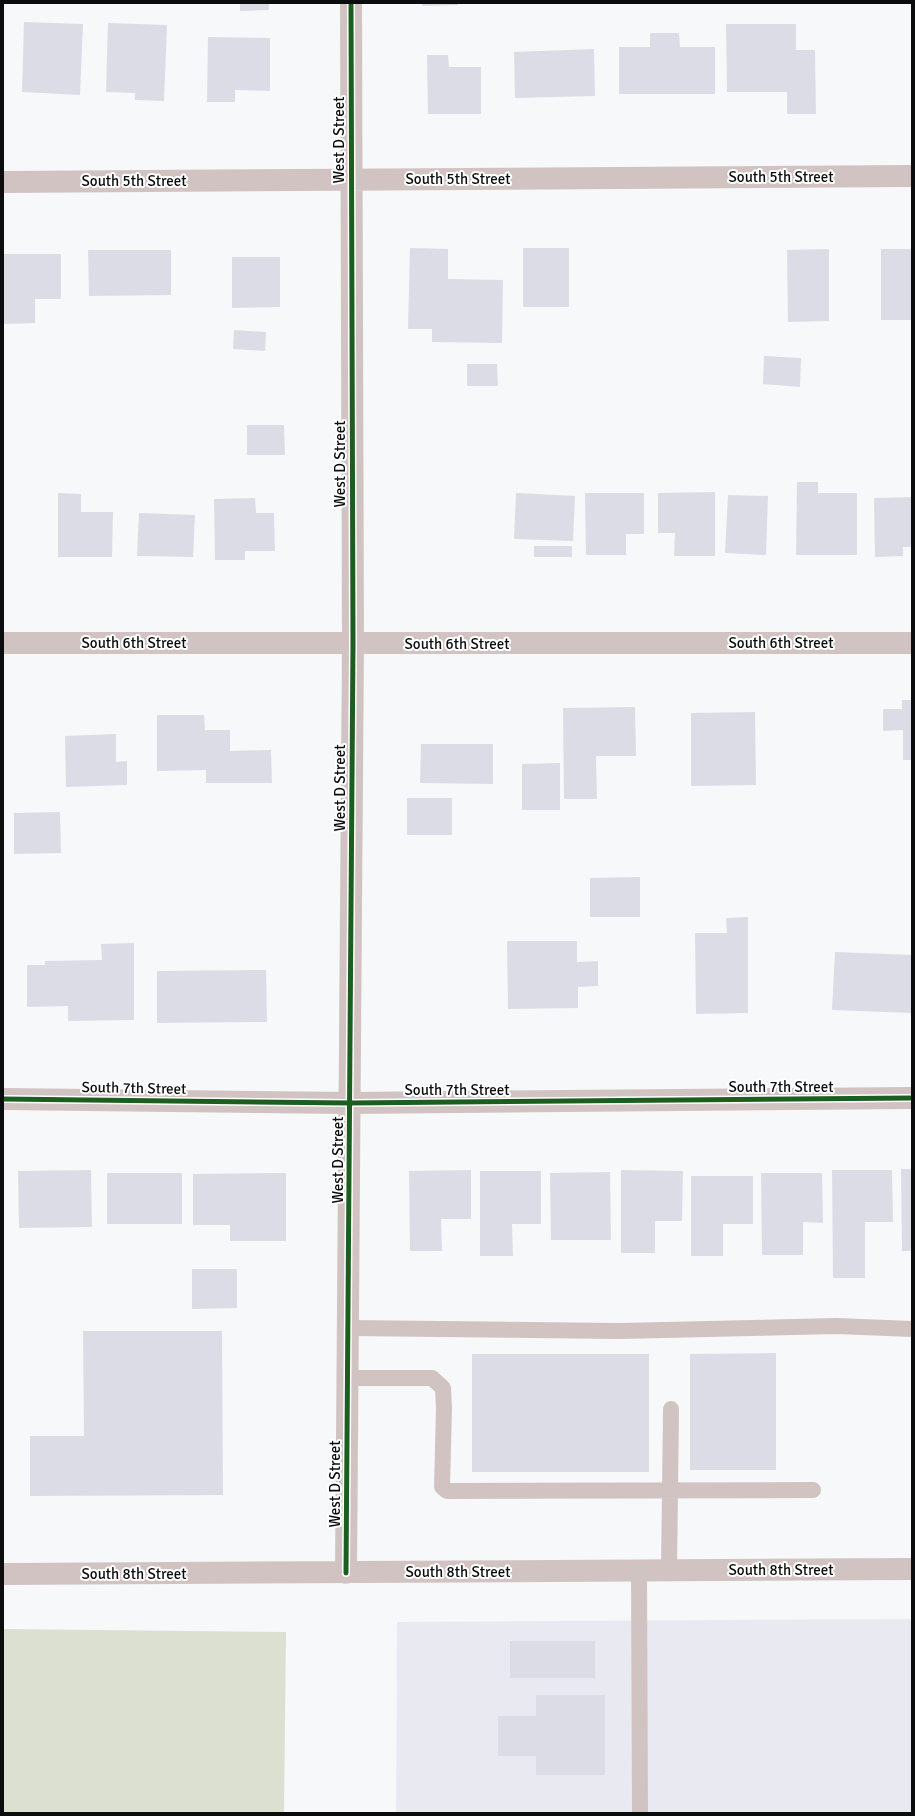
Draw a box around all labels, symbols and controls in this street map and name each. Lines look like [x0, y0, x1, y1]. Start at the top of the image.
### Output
street label: West D Street [330, 97, 348, 183]
street label: South 5th Street [729, 168, 833, 186]
street label: South 5th Street [406, 170, 510, 188]
street label: South 5th Street [82, 172, 186, 190]
street label: West D Street [331, 421, 349, 507]
street label: South 6th Street [82, 634, 186, 652]
street label: South 6th Street [729, 634, 833, 652]
street label: South 6th Street [405, 635, 509, 653]
street label: West D Street [331, 745, 349, 831]
street label: South 7th Street [81, 1078, 187, 1098]
street label: South 7th Street [729, 1078, 833, 1096]
street label: South 7th Street [405, 1081, 509, 1099]
street label: West D Street [329, 1117, 347, 1203]
street label: West D Street [326, 1441, 344, 1527]
street label: South 8th Street [729, 1561, 833, 1579]
street label: South 8th Street [406, 1563, 510, 1581]
street label: South 8th Street [82, 1565, 186, 1583]

